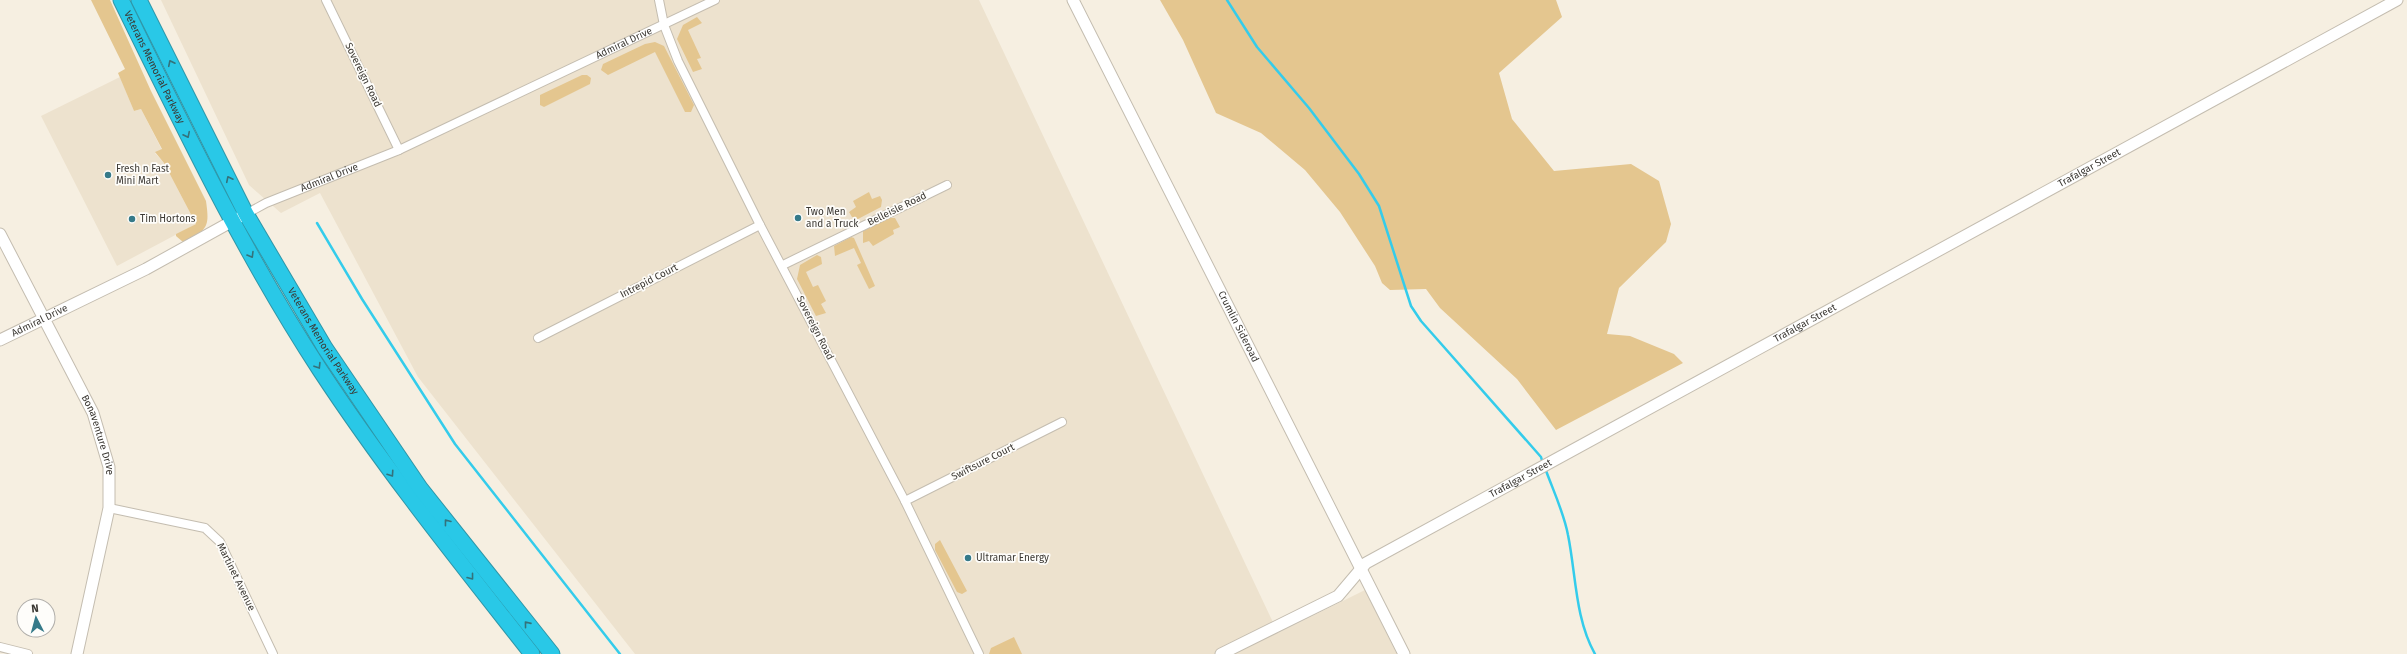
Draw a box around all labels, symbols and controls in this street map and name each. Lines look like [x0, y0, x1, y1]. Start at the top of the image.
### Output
street label: Veterans Memorial Parkway [121, 9, 187, 126]
street label: Admiral Drive [594, 25, 654, 62]
street label: Sovereign Road [342, 41, 384, 109]
one-way arrow [168, 59, 175, 67]
one-way arrow [183, 131, 190, 139]
street label: Trafalgar Street [2056, 146, 2123, 190]
street label: Admiral Drive [299, 161, 360, 195]
place label: Fresh n Fast Mini Mart [116, 163, 170, 187]
marker: Fresh n Fast Mini Mart [103, 170, 113, 180]
one-way arrow [226, 176, 233, 183]
street label: Belleisle Road [865, 190, 929, 228]
place label: Two Men and a Truck [806, 206, 859, 230]
place label: Tim Hortons [140, 213, 196, 225]
marker: Two Men and a Truck [793, 213, 803, 223]
marker: Tim Hortons [127, 214, 137, 224]
one-way arrow [247, 251, 254, 258]
street label: Intrepid Court [618, 261, 680, 301]
street label: Veterans Memorial Parkway [285, 286, 361, 397]
street label: Crumlin Sideroad [1215, 289, 1261, 364]
street label: Sovereign Road [794, 294, 836, 362]
street label: Trafalgar Street [1772, 301, 1839, 345]
street label: Admiral Drive [9, 302, 70, 340]
one-way arrow [313, 362, 321, 369]
street label: Bonaventure Drive [79, 393, 115, 475]
street label: Swiftsure Court [949, 441, 1017, 483]
street label: Trafalgar Street [1487, 456, 1554, 500]
one-way arrow [386, 470, 394, 477]
one-way arrow [445, 519, 452, 526]
street label: Martinet Avenue [214, 541, 258, 613]
place label: Ultramar Energy [976, 552, 1049, 564]
marker: Ultramar Energy [963, 553, 973, 563]
one-way arrow [466, 572, 473, 579]
north arrow [16, 598, 56, 638]
text: N [31, 602, 39, 615]
one-way arrow [525, 621, 532, 628]

